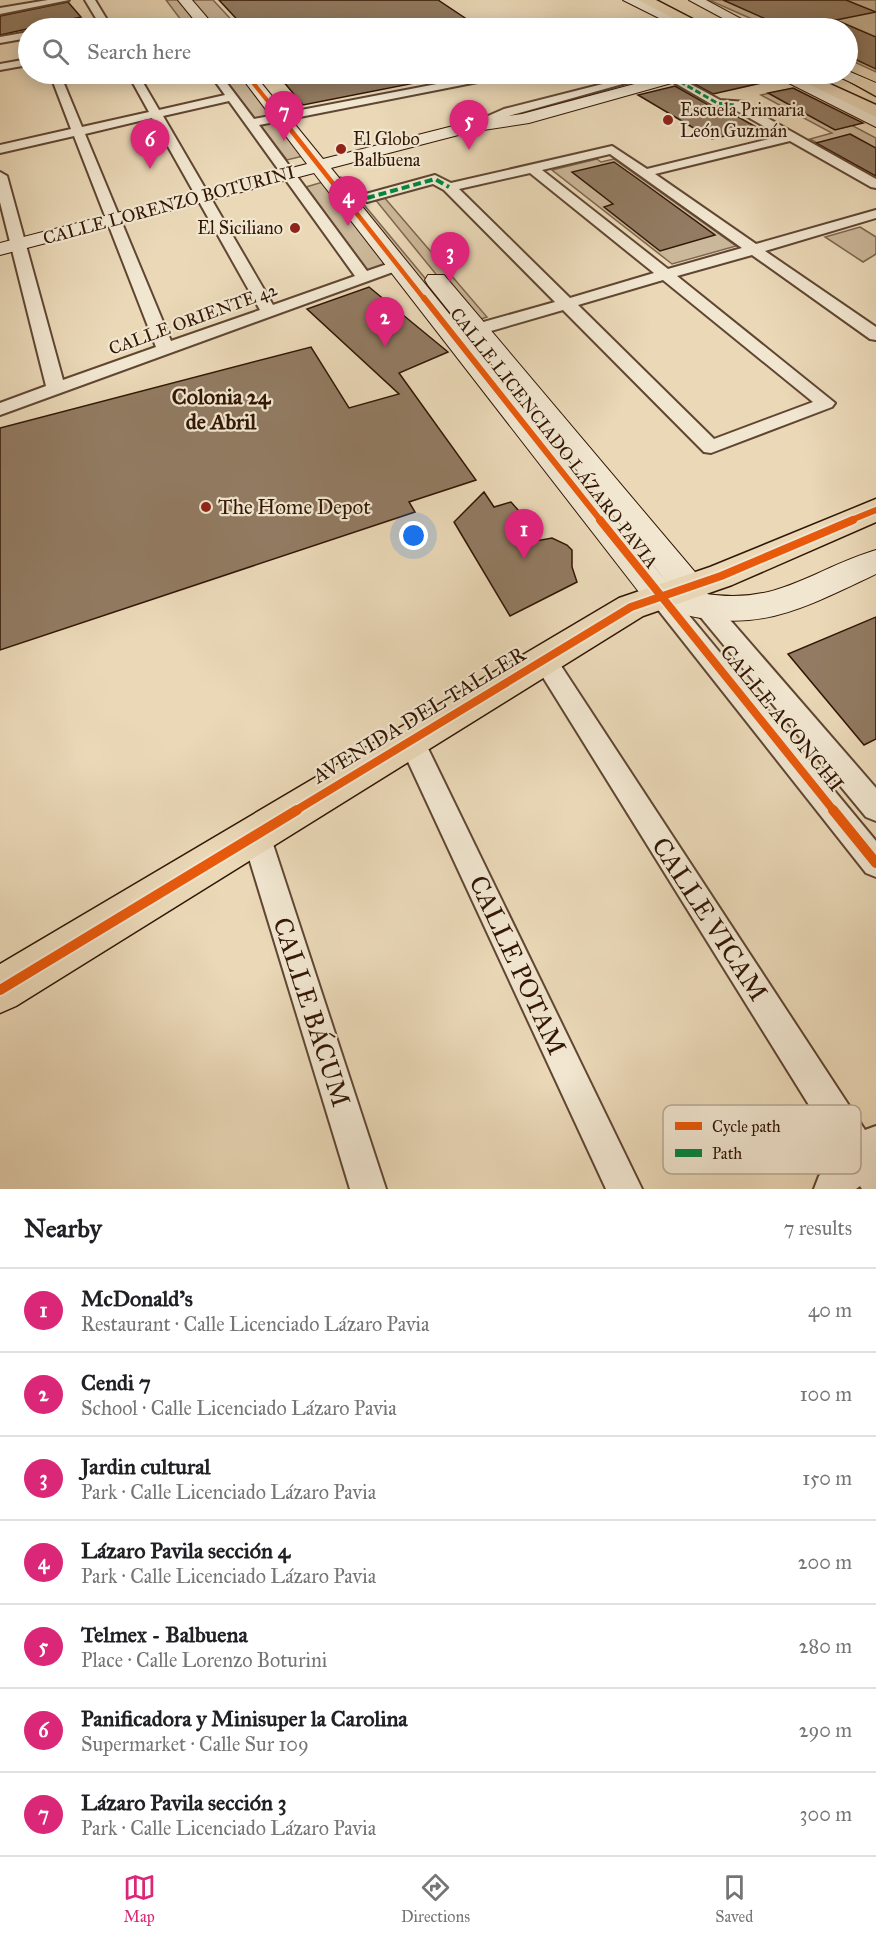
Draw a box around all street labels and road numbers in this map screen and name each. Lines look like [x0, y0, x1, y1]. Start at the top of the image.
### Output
street label: CALLE LORENZO BOTURINI [41, 161, 298, 249]
street label: CALLE ORIENTE 42 [106, 278, 280, 360]
street label: CALLE LICENCIADO LÁZARO PAVIA [445, 302, 664, 573]
street label: CALLE ACONCHI [715, 639, 849, 797]
street label: AVENIDA DEL TALLER [307, 640, 531, 790]
street label: CALLE VICAM [645, 831, 775, 1007]
street label: CALLE POTAM [462, 870, 574, 1060]
street label: CALLE BÁCUM [266, 913, 358, 1111]

